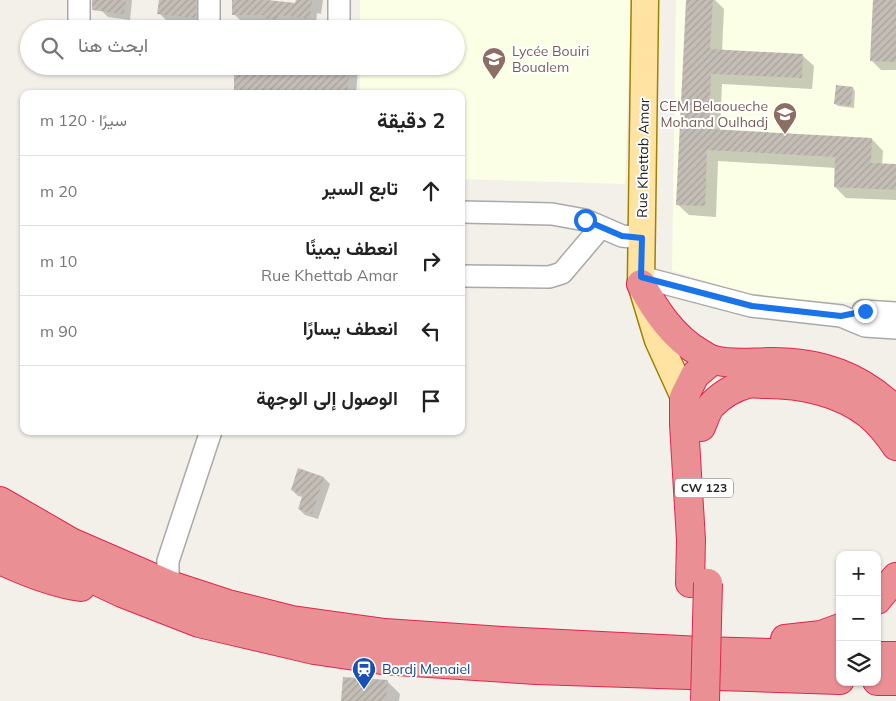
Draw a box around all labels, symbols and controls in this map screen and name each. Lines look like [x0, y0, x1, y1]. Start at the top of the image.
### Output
search box [20, 20, 465, 75]
text: ابحث هنا [78, 33, 148, 57]
icon: search [38, 34, 66, 62]
place label: Lycée Bouiri Boualem [512, 42, 589, 76]
school or university icon: Lycée Bouiri Boualem [481, 46, 507, 80]
street label: Rue Khettab Amar [633, 97, 653, 218]
place label: CEM Belaoueche Mohand Oulhadj [659, 97, 768, 131]
school or university icon: CEM Belaoueche Mohand Oulhadj [772, 101, 798, 135]
text: 2 دقيقة [377, 107, 445, 133]
text: سيرًا · 120 m [40, 110, 127, 130]
text: تابع السير [322, 176, 398, 200]
icon: ahead [417, 177, 445, 205]
text: 20 m [40, 181, 77, 201]
route start [574, 209, 597, 232]
text: انعطف يمينًا [305, 236, 398, 260]
icon: right [417, 247, 445, 275]
text: 10 m [40, 251, 77, 271]
text: Rue Khettab Amar [261, 265, 398, 285]
route end [854, 300, 877, 323]
text: انعطف يسارًا [303, 316, 398, 340]
icon: left [417, 317, 445, 345]
text: 90 m [40, 321, 77, 341]
text: الوصول إلى الوجهة [256, 386, 398, 410]
icon: arrive [417, 387, 445, 415]
road number: CW 123 [675, 478, 733, 498]
map controls [836, 551, 881, 686]
button: + [836, 551, 881, 596]
button: − [836, 596, 881, 641]
button: layers [836, 641, 881, 686]
station icon: Bordj Menaiel [351, 656, 377, 690]
place label: Bordj Menaiel [382, 660, 470, 678]

